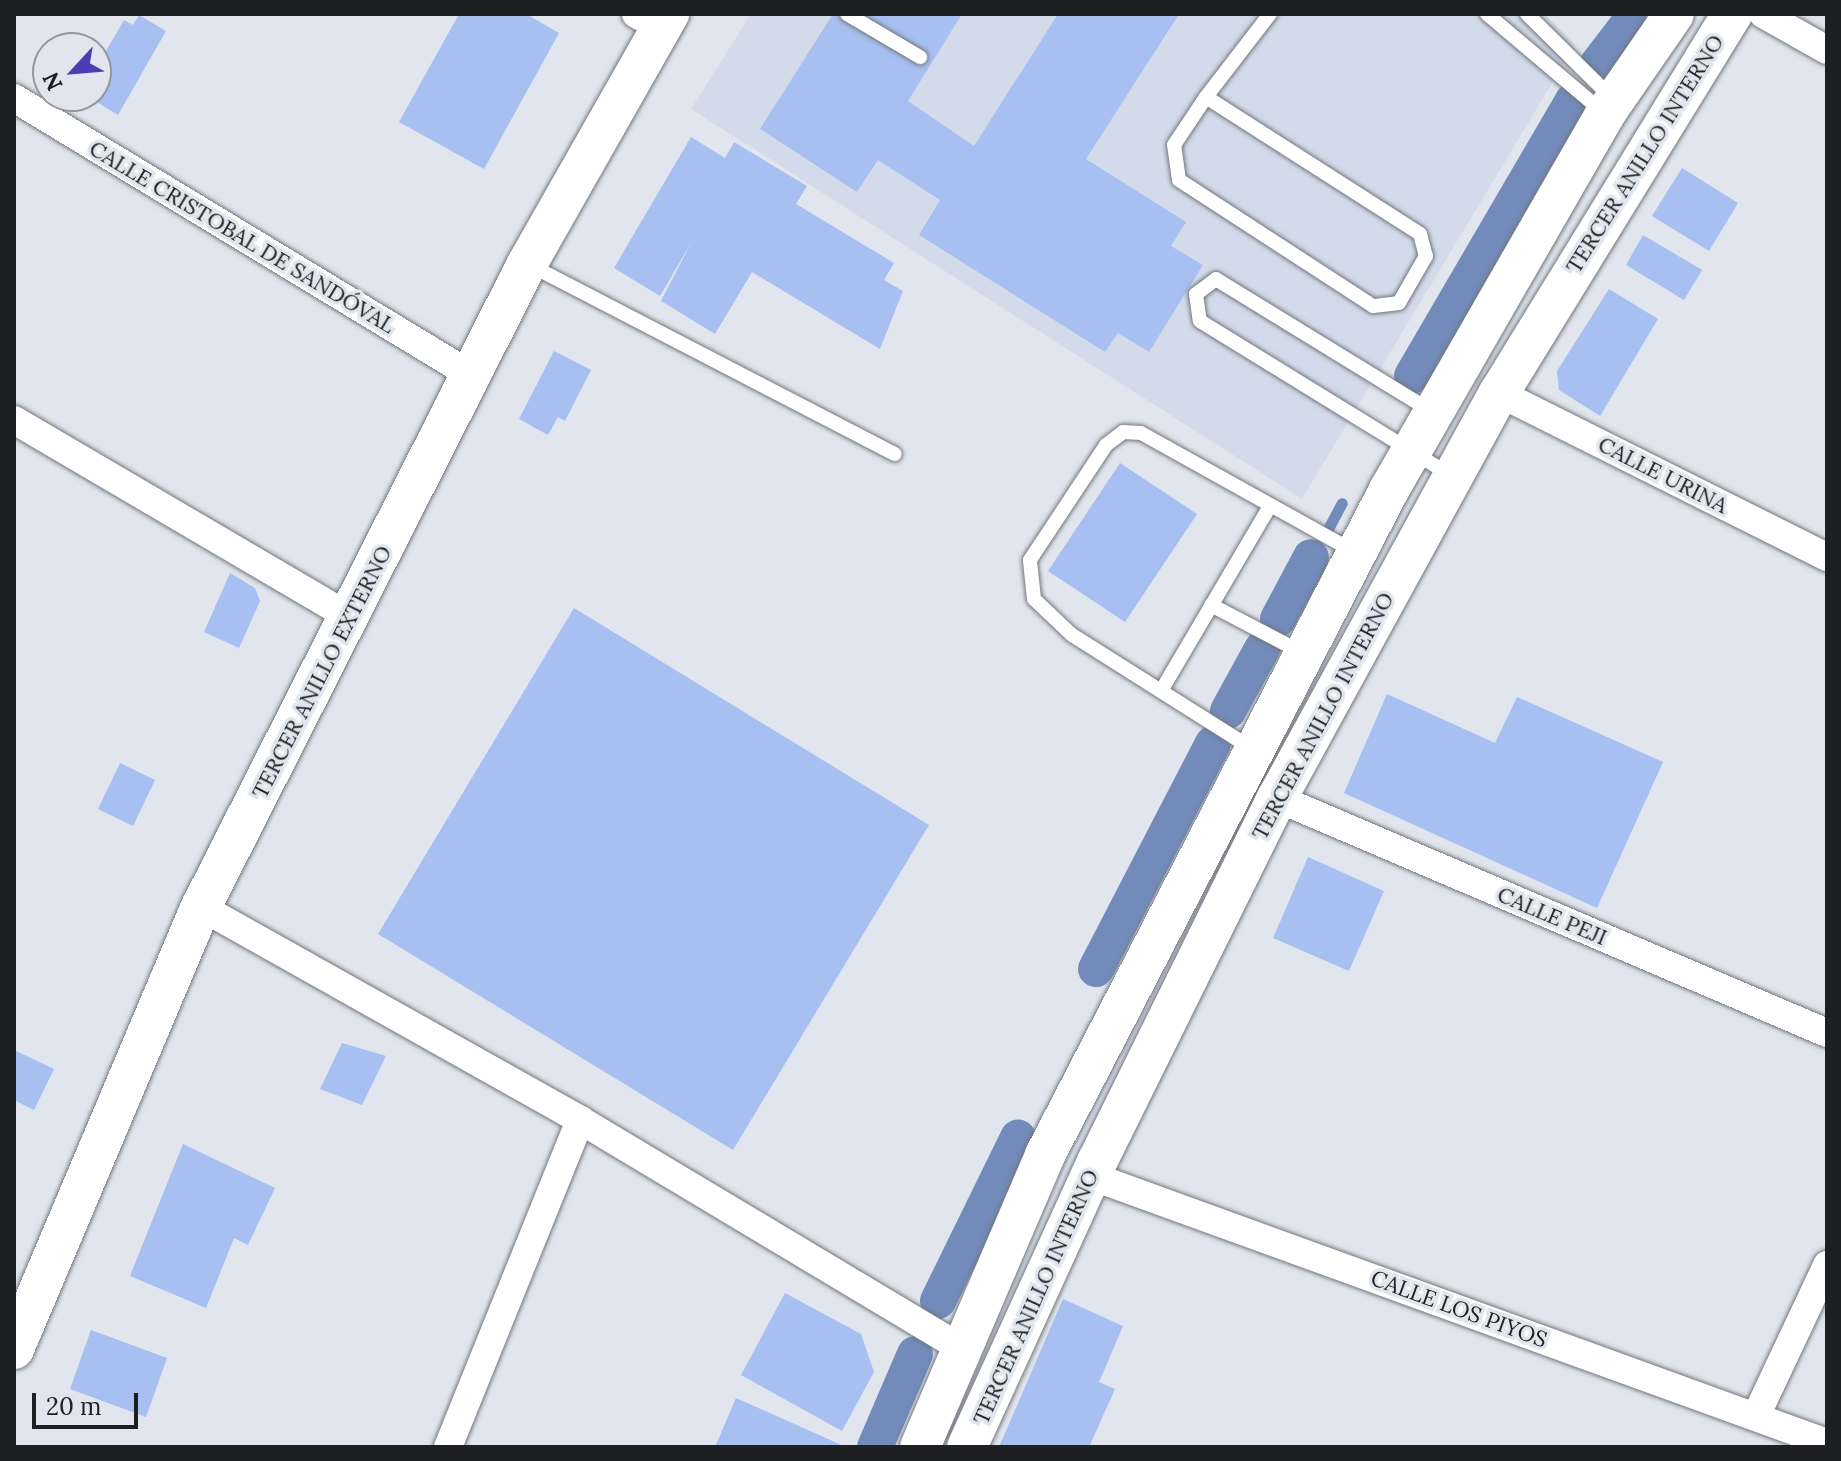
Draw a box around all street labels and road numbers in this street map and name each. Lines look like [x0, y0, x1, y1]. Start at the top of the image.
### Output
street label: TERCER ANILLO INTERNO [1561, 30, 1729, 278]
street label: CALLE CRISTOBAL DE SANDÓVAL [84, 135, 400, 339]
street label: CALLE URINA [1594, 431, 1732, 519]
street label: TERCER ANILLO EXTERNO [247, 541, 397, 803]
street label: TERCER ANILLO INTERNO [1247, 588, 1399, 844]
street label: CALLE PEJI [1493, 881, 1611, 951]
street label: TERCER ANILLO INTERNO [968, 1165, 1104, 1429]
street label: CALLE LOS PIYOS [1367, 1265, 1551, 1353]

